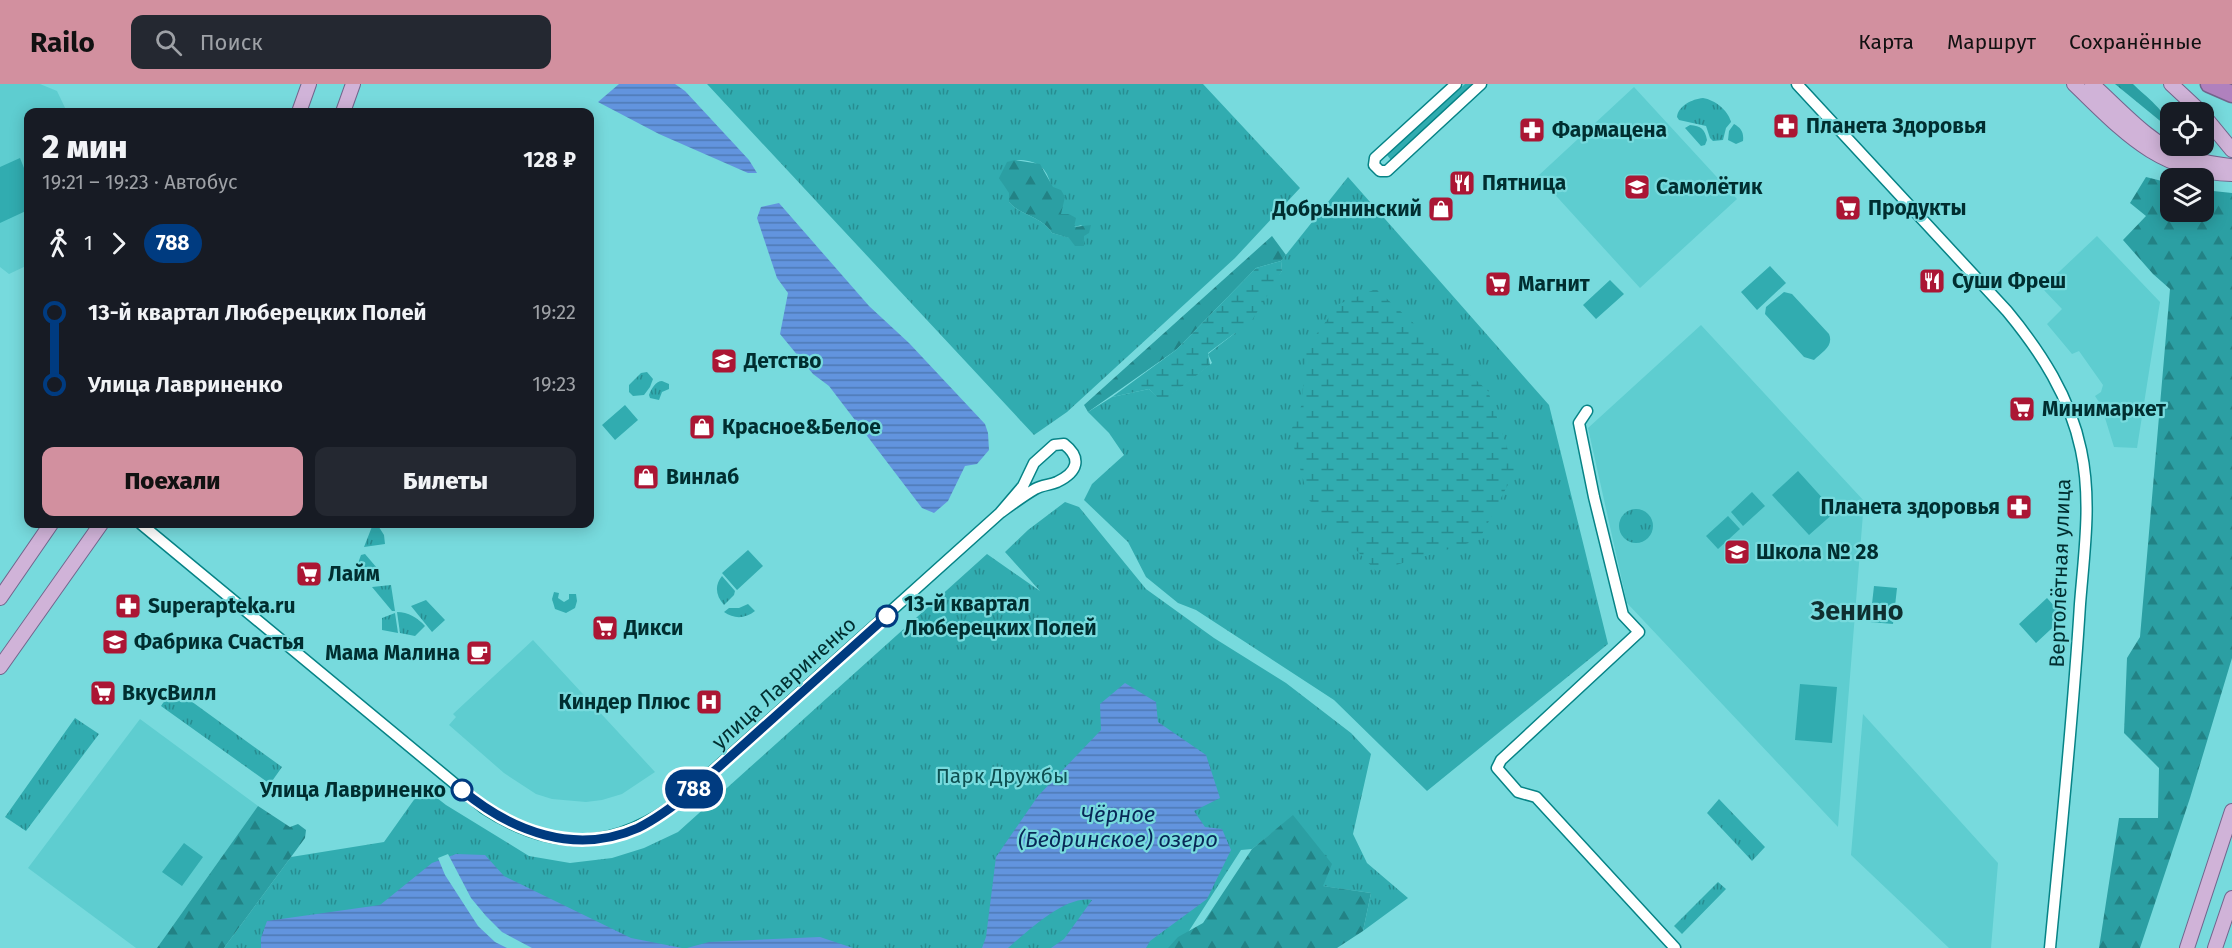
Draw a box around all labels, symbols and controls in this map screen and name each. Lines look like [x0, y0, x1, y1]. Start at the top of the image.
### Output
search box [131, 15, 551, 69]
text: Railo [30, 26, 95, 59]
icon: search [152, 26, 185, 59]
text: Поиск [200, 29, 263, 56]
text: Карта [1858, 29, 1914, 55]
text: Маршрут [1947, 29, 2036, 55]
text: Сохранённые [2069, 29, 2202, 55]
map controls [2160, 102, 2214, 222]
button: locate [2160, 102, 2214, 156]
pharmacy icon: Планета Здоровья [1771, 111, 1801, 141]
place label: Планета Здоровья [1806, 113, 1987, 139]
pharmacy icon: Фармацена [1517, 115, 1547, 145]
place label: Фармацена [1552, 117, 1667, 143]
text: 2 мин [42, 127, 128, 167]
text: 128 ₽ [523, 146, 576, 173]
restaurant icon: Пятница [1447, 168, 1477, 198]
button: layers [2160, 168, 2214, 222]
text: 19:21 – 19:23 · Автобус [42, 170, 238, 194]
place label: Пятница [1482, 170, 1566, 196]
school or university icon: Самолётик [1622, 172, 1652, 202]
place label: Самолётик [1656, 174, 1763, 200]
supermarket icon: Продукты [1833, 193, 1863, 223]
shop icon: Добрынинский [1426, 194, 1456, 224]
place label: Продукты [1868, 195, 1966, 221]
place label: Добрынинский [1272, 196, 1422, 222]
icon: walk [42, 227, 75, 260]
icon: forward [102, 227, 135, 260]
text: 788 [156, 230, 190, 256]
text: 1 [84, 231, 93, 255]
restaurant icon: Суши Фреш [1917, 266, 1947, 296]
place label: Суши Фреш [1952, 268, 2066, 294]
supermarket icon: Магнит [1483, 269, 1513, 299]
place label: Магнит [1518, 271, 1591, 297]
text: 13-й квартал Люберецких Полей [88, 299, 427, 326]
text: 19:22 [532, 300, 576, 324]
school or university icon: Детство [709, 346, 739, 376]
place label: Детство [743, 348, 821, 374]
text: Улица Лавриненко [88, 371, 283, 398]
text: 19:23 [532, 372, 576, 396]
supermarket icon: Минимаркет [2007, 394, 2037, 424]
place label: Минимаркет [2042, 396, 2167, 422]
shop icon: Красное&Белое [687, 412, 717, 442]
place label: Красное&Белое [722, 414, 881, 440]
button: Поехали [42, 447, 303, 516]
button: Билеты [315, 447, 576, 516]
shop icon: Винлаб [631, 462, 661, 492]
place label: Винлаб [666, 464, 739, 490]
street label: Вертолётная улица [2044, 478, 2076, 668]
pharmacy icon: Планета здоровья [2004, 492, 2034, 522]
place label: Планета здоровья [1821, 494, 2000, 520]
school or university icon: Школа № 28 [1722, 537, 1752, 567]
place label: Школа № 28 [1756, 539, 1879, 565]
supermarket icon: Лайм [294, 559, 324, 589]
place label: Лайм [328, 561, 380, 587]
pharmacy icon: Superapteka.ru [113, 591, 143, 621]
place label: 13-й квартал Люберецких Полей [904, 591, 1097, 641]
place label: Superapteka.ru [148, 593, 295, 619]
district label: Зенино [1810, 595, 1903, 627]
marker: 13-й квартал Люберецких Полей [876, 605, 898, 627]
street label: улица Лавриненко [706, 611, 862, 755]
supermarket icon: Дикси [590, 613, 620, 643]
place label: Дикси [623, 615, 683, 641]
school or university icon: Фабрика Счастья [100, 627, 130, 657]
place label: Фабрика Счастья [134, 629, 305, 655]
cafe icon: Мама Малина [464, 638, 494, 668]
place label: Мама Малина [325, 640, 460, 666]
supermarket icon: ВкусВилл [88, 678, 118, 708]
place label: ВкусВилл [122, 680, 217, 706]
hospital icon: Киндер Плюс [694, 687, 724, 717]
place label: Киндер Плюс [559, 689, 690, 715]
park label: Парк Дружбы [936, 763, 1068, 789]
line badge: 788 [660, 770, 728, 808]
text: 788 [677, 776, 711, 802]
place label: Улица Лавриненко [259, 777, 446, 803]
marker: Улица Лавриненко [451, 779, 473, 801]
water label: Чёрное (Бедринское) озеро [1018, 801, 1218, 853]

